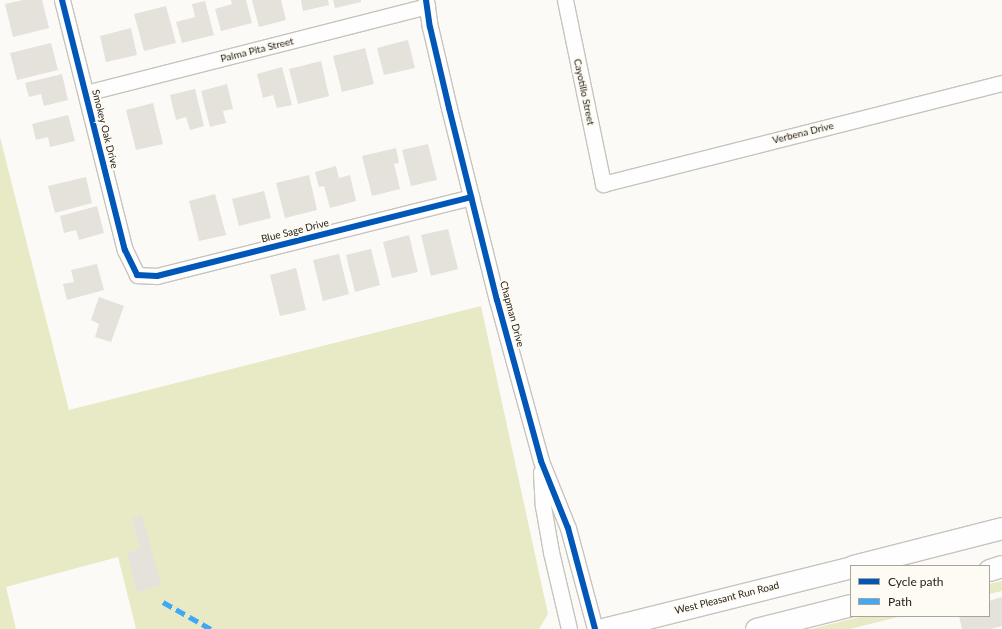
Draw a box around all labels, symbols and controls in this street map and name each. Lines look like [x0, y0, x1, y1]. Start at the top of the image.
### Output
street label: Palma Pita Street [219, 35, 295, 65]
street label: Cayotillo Street [571, 58, 597, 126]
street label: Smokey Oak Drive [89, 88, 121, 170]
street label: Verbena Drive [771, 120, 835, 146]
street label: Blue Sage Drive [260, 217, 330, 245]
street label: Chapman Drive [497, 280, 527, 348]
legend [850, 565, 990, 617]
text: Cycle path [888, 574, 943, 589]
street label: West Pleasant Run Road [674, 579, 780, 617]
text: Path [888, 594, 912, 609]

